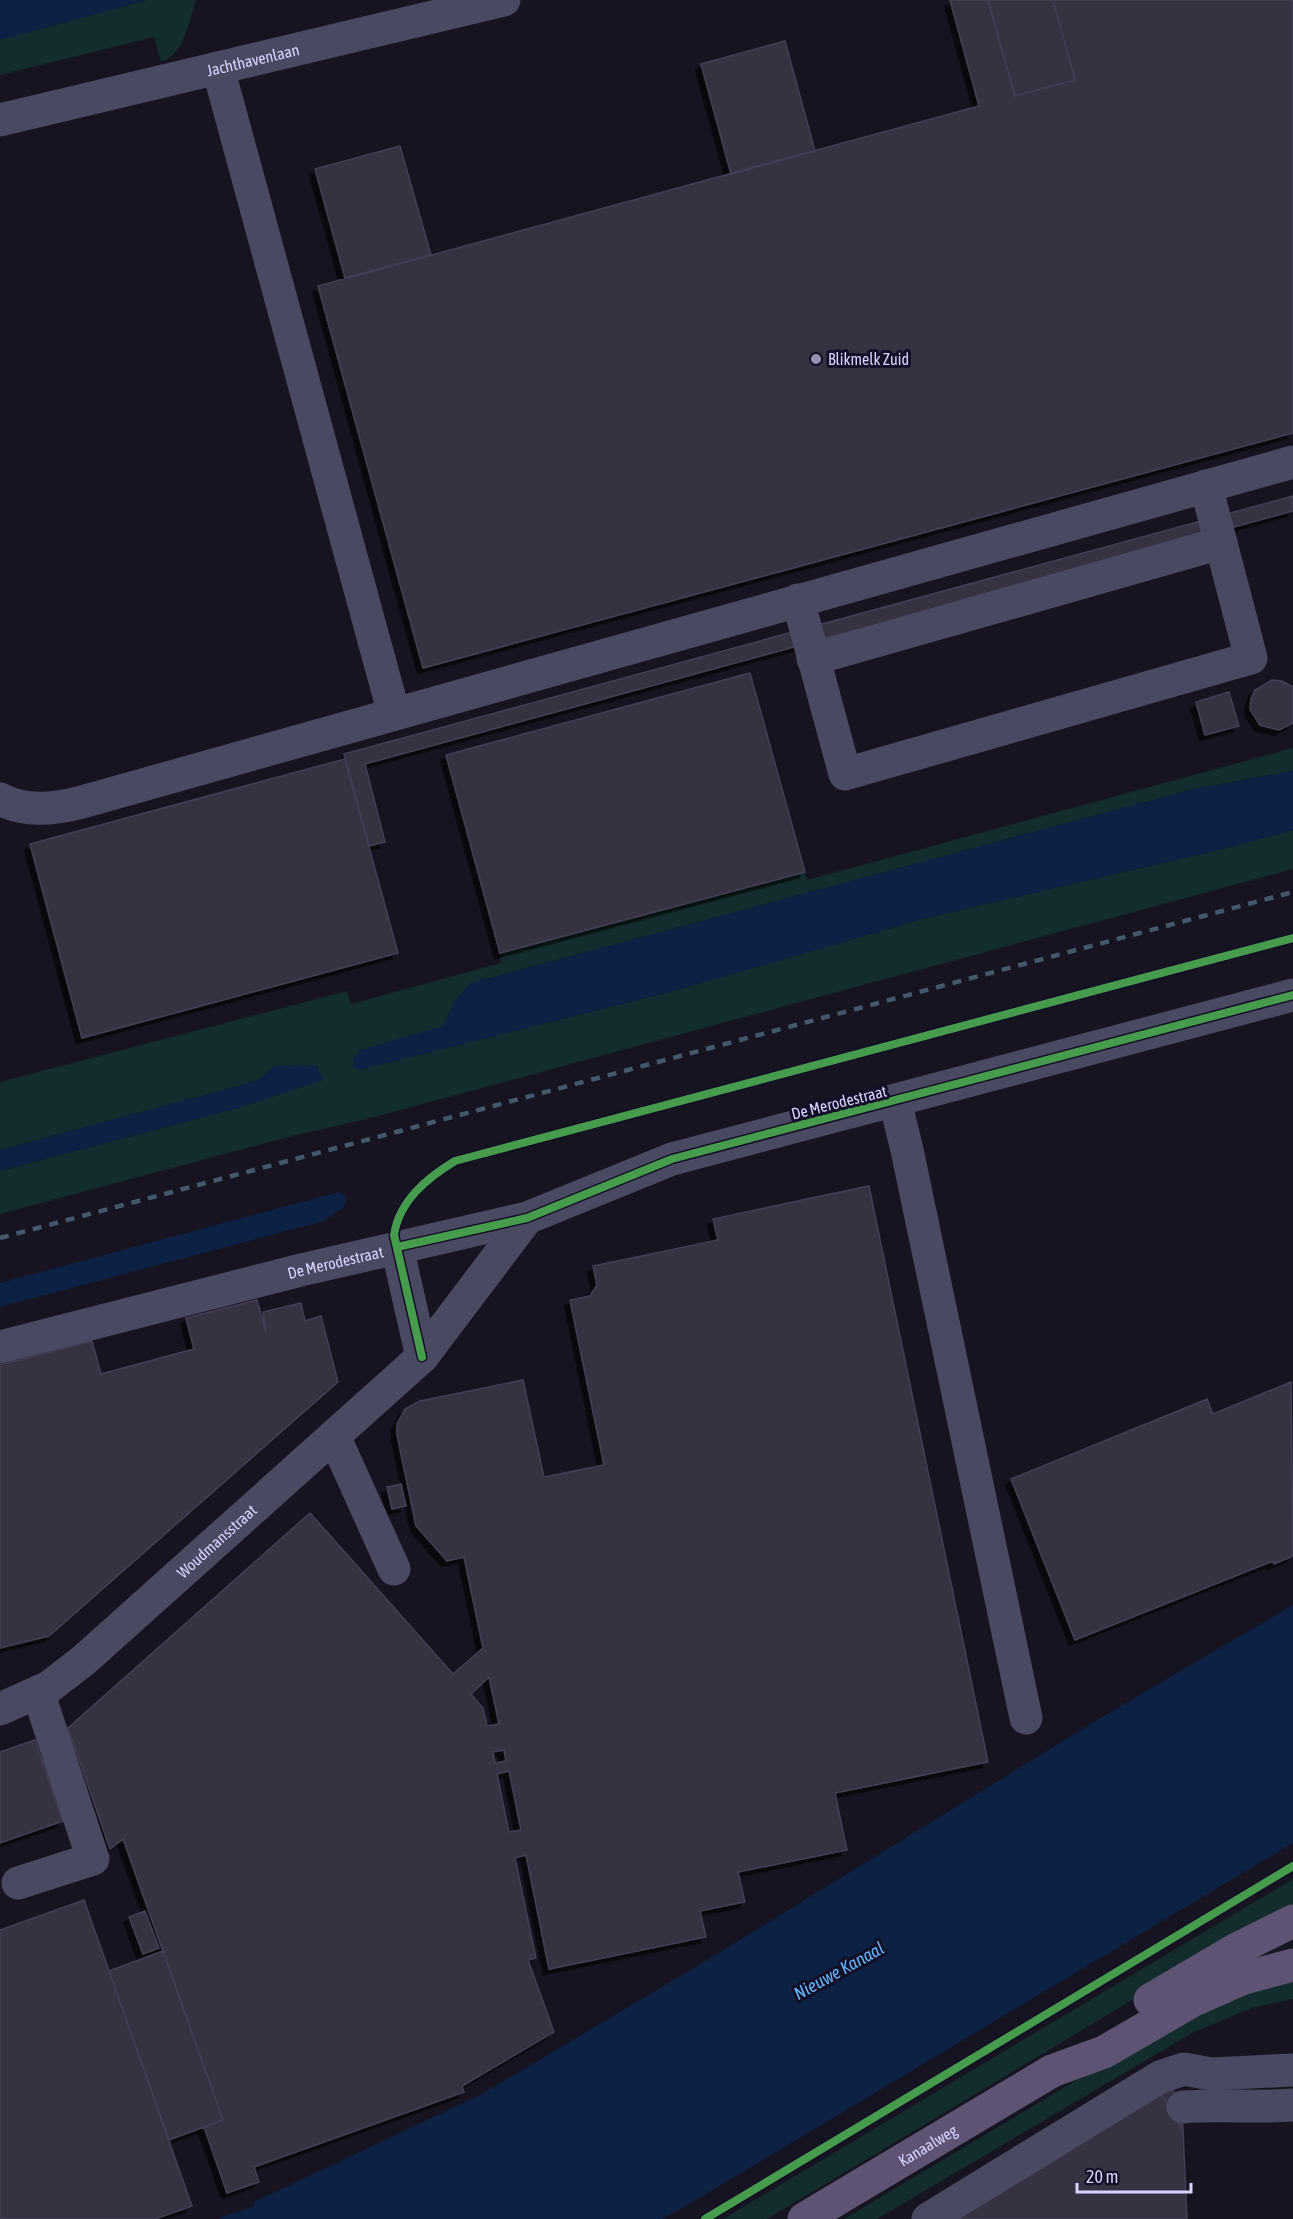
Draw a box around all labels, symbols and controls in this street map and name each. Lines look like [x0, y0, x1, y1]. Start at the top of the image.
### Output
street label: Jachthavenlaan [205, 40, 301, 79]
place label: Blikmelk Zuid [828, 350, 909, 368]
marker: Blikmelk Zuid [809, 352, 823, 366]
street label: De Merodestraat [789, 1081, 889, 1123]
street label: De Merodestraat [286, 1242, 385, 1282]
street label: Woudmansstraat [173, 1501, 260, 1581]
water label: Nieuwe Kanaal [790, 1937, 888, 2004]
street label: Kanaalweg [895, 2121, 961, 2170]
scale bar [1077, 2156, 1191, 2194]
text: 20 m [1086, 2166, 1118, 2187]

